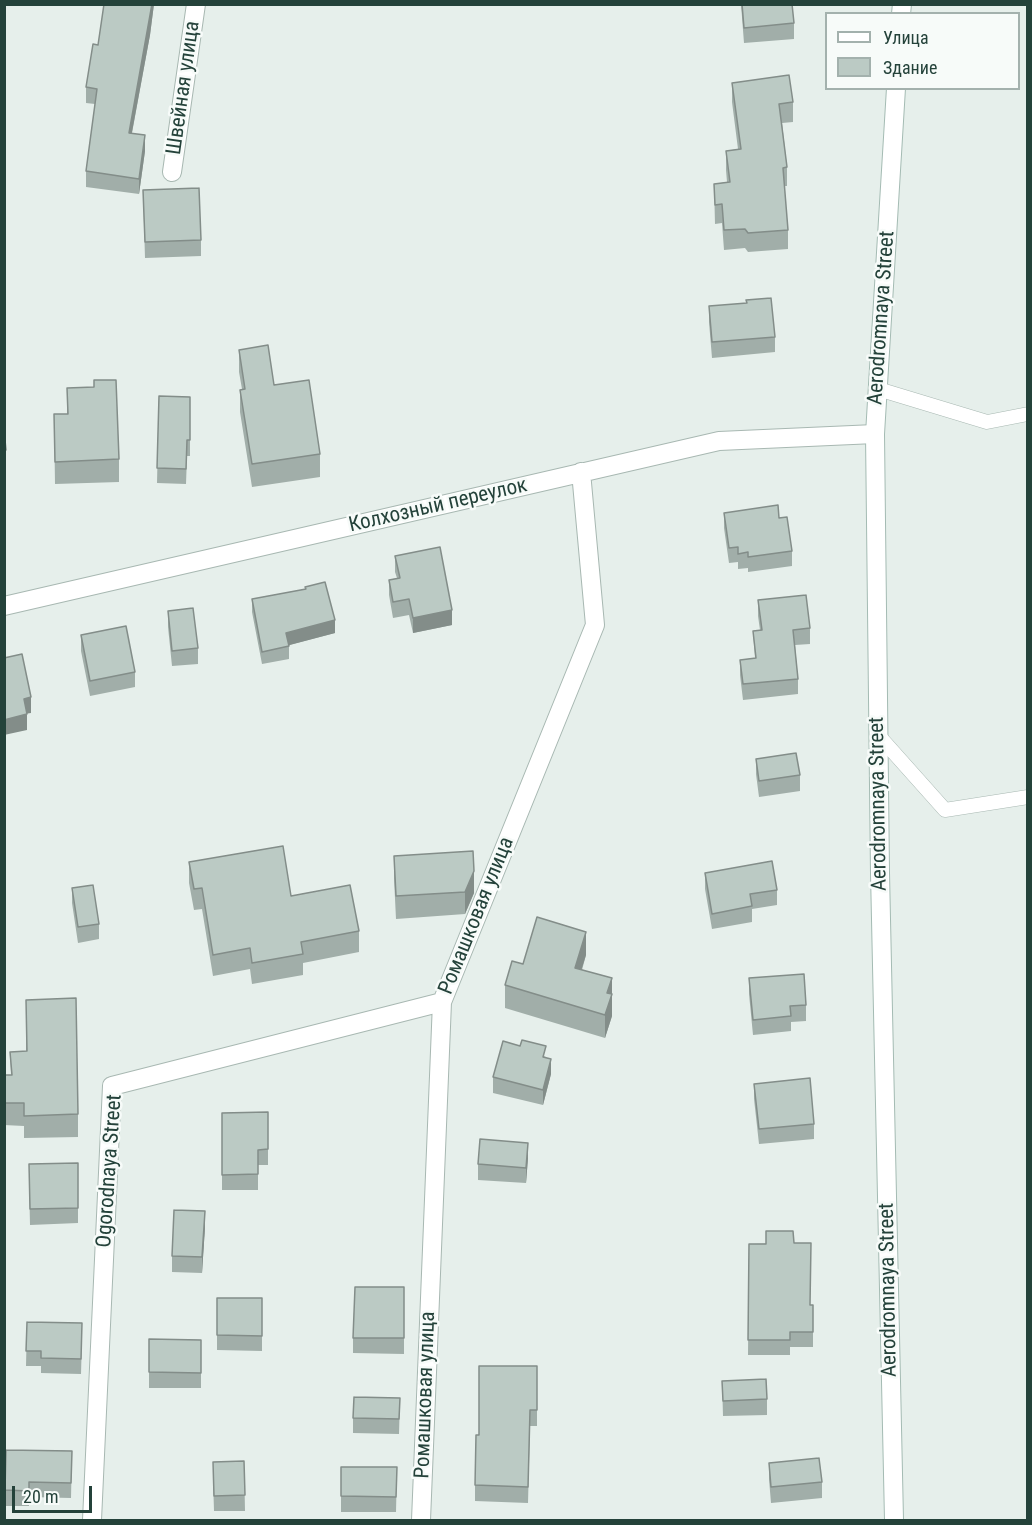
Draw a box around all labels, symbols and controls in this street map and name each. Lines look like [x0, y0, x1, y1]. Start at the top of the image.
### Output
legend [825, 12, 1020, 90]
street label: Швейная улица [162, 20, 206, 156]
text: Улица [883, 27, 929, 48]
text: Здание [883, 57, 937, 78]
street label: Aerodromnaya Street [863, 230, 901, 406]
street label: Колхозный переулок [346, 473, 530, 539]
street label: Aerodromnaya Street [865, 717, 893, 891]
street label: Ромашковая улица [434, 834, 520, 998]
street label: Ogorodnaya Street [92, 1094, 128, 1248]
street label: Aerodromnaya Street [875, 1203, 903, 1377]
street label: Ромашковая улица [410, 1311, 442, 1479]
scale bar [15, 1474, 94, 1512]
text: 20 m [23, 1486, 58, 1507]

